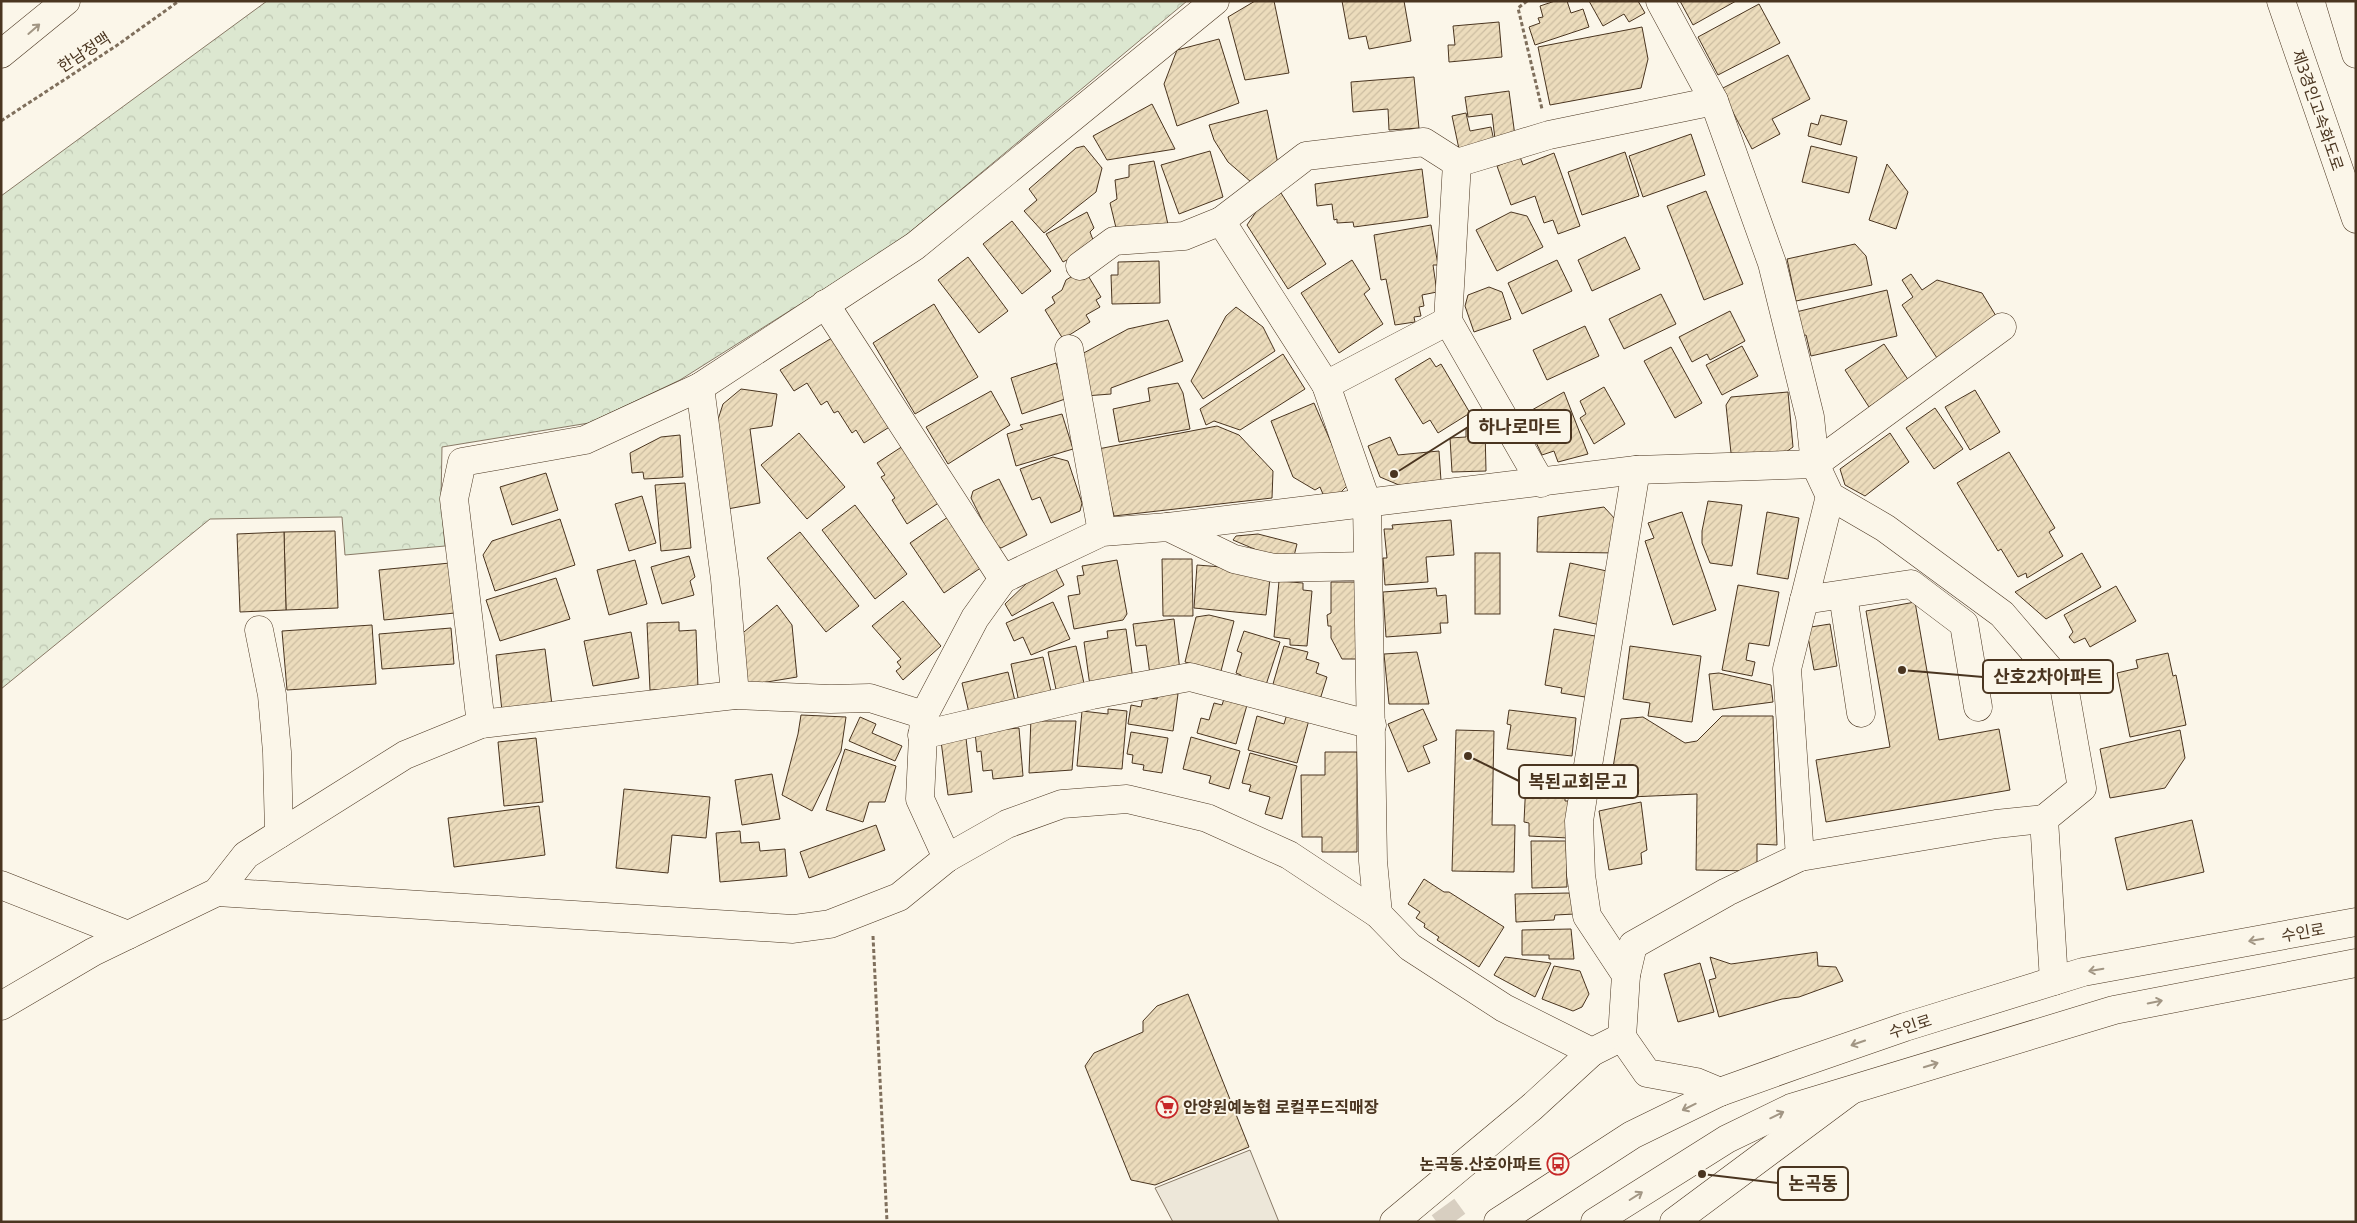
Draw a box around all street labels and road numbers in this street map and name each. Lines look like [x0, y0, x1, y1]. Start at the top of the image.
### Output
street label: 한남정맥 [53, 27, 115, 77]
street label: 제3경인고속화도로 [2287, 46, 2349, 174]
street label: 수인로 [2279, 917, 2327, 947]
street label: 수인로 [1886, 1009, 1935, 1043]

